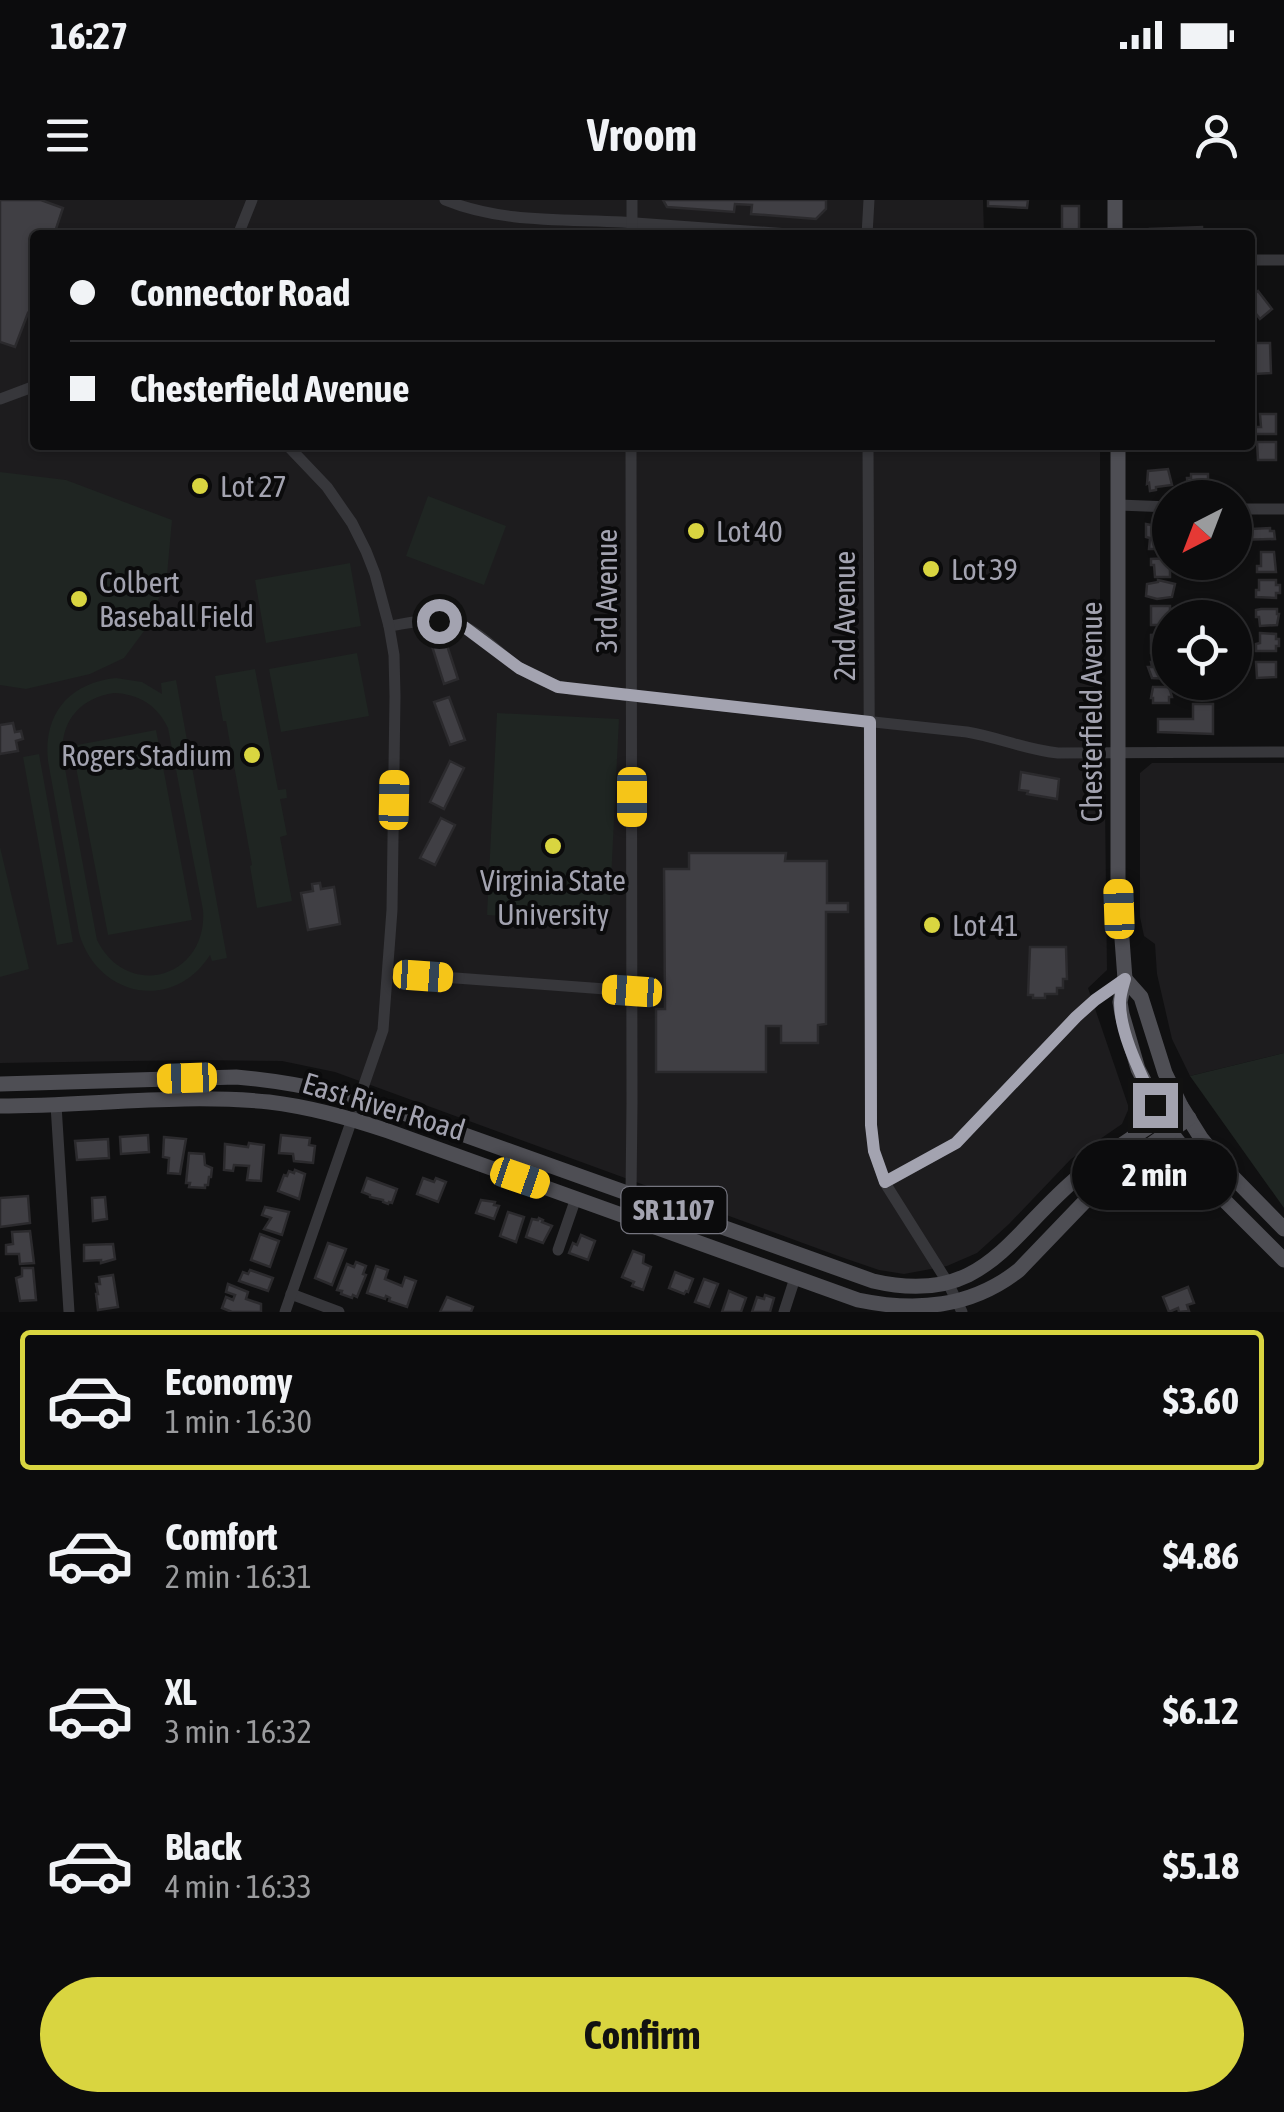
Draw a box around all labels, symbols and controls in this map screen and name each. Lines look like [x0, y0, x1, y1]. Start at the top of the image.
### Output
text: 16:27 [50, 14, 128, 57]
icon: menu [40, 108, 95, 163]
icon: person [1189, 108, 1244, 163]
text: Vroom [587, 109, 697, 161]
text: Connector Road [130, 271, 350, 314]
text: Chesterfield Avenue [130, 367, 409, 410]
place label: Lot 27 [220, 469, 287, 503]
marker: Lot 27 [189, 475, 211, 497]
north arrow [1152, 480, 1252, 580]
map controls [1152, 480, 1252, 700]
place label: Lot 40 [716, 514, 783, 548]
marker: Lot 40 [685, 520, 707, 542]
street label: 3rd Avenue [589, 529, 623, 653]
street label: 2nd Avenue [827, 551, 861, 681]
place label: Lot 39 [951, 552, 1018, 586]
marker: Lot 39 [920, 558, 942, 580]
place label: Colbert Baseball Field [99, 565, 254, 633]
marker: Colbert Baseball Field [68, 588, 90, 610]
route start [417, 599, 462, 644]
button: locate [1152, 600, 1252, 700]
street label: Chesterfield Avenue [1074, 602, 1108, 822]
place label: Rogers Stadium [61, 738, 232, 772]
marker: Rogers Stadium [241, 744, 263, 766]
car [617, 767, 647, 827]
car [378, 770, 410, 830]
marker: Virginia State University [542, 835, 564, 857]
place label: Virginia State University [480, 863, 626, 931]
car [1103, 878, 1135, 940]
place label: Lot 41 [952, 908, 1019, 942]
marker: Lot 41 [921, 914, 943, 936]
car [392, 959, 454, 993]
car [601, 974, 663, 1008]
car [156, 1062, 218, 1094]
street label: East River Road [299, 1065, 469, 1147]
route end [1133, 1083, 1178, 1128]
callout: 2 min [1072, 1140, 1238, 1210]
car [487, 1154, 553, 1202]
text: 2 min [1122, 1156, 1187, 1193]
road number: SR 1107 [622, 1187, 726, 1233]
icon: car [45, 1355, 135, 1445]
text: Economy [165, 1360, 292, 1403]
text: $3.60 [1163, 1379, 1239, 1422]
text: 1 min · 16:30 [165, 1403, 312, 1440]
icon: car [45, 1510, 135, 1600]
text: Comfort [165, 1515, 277, 1558]
text: $4.86 [1163, 1534, 1239, 1577]
text: 2 min · 16:31 [165, 1558, 312, 1595]
icon: car [45, 1665, 135, 1755]
text: XL [165, 1670, 197, 1713]
text: $6.12 [1163, 1689, 1239, 1732]
text: 3 min · 16:32 [165, 1713, 312, 1750]
icon: car [45, 1820, 135, 1910]
text: Black [165, 1825, 242, 1868]
text: $5.18 [1163, 1844, 1239, 1887]
text: 4 min · 16:33 [165, 1868, 312, 1905]
button: Confirm [40, 1977, 1244, 2092]

